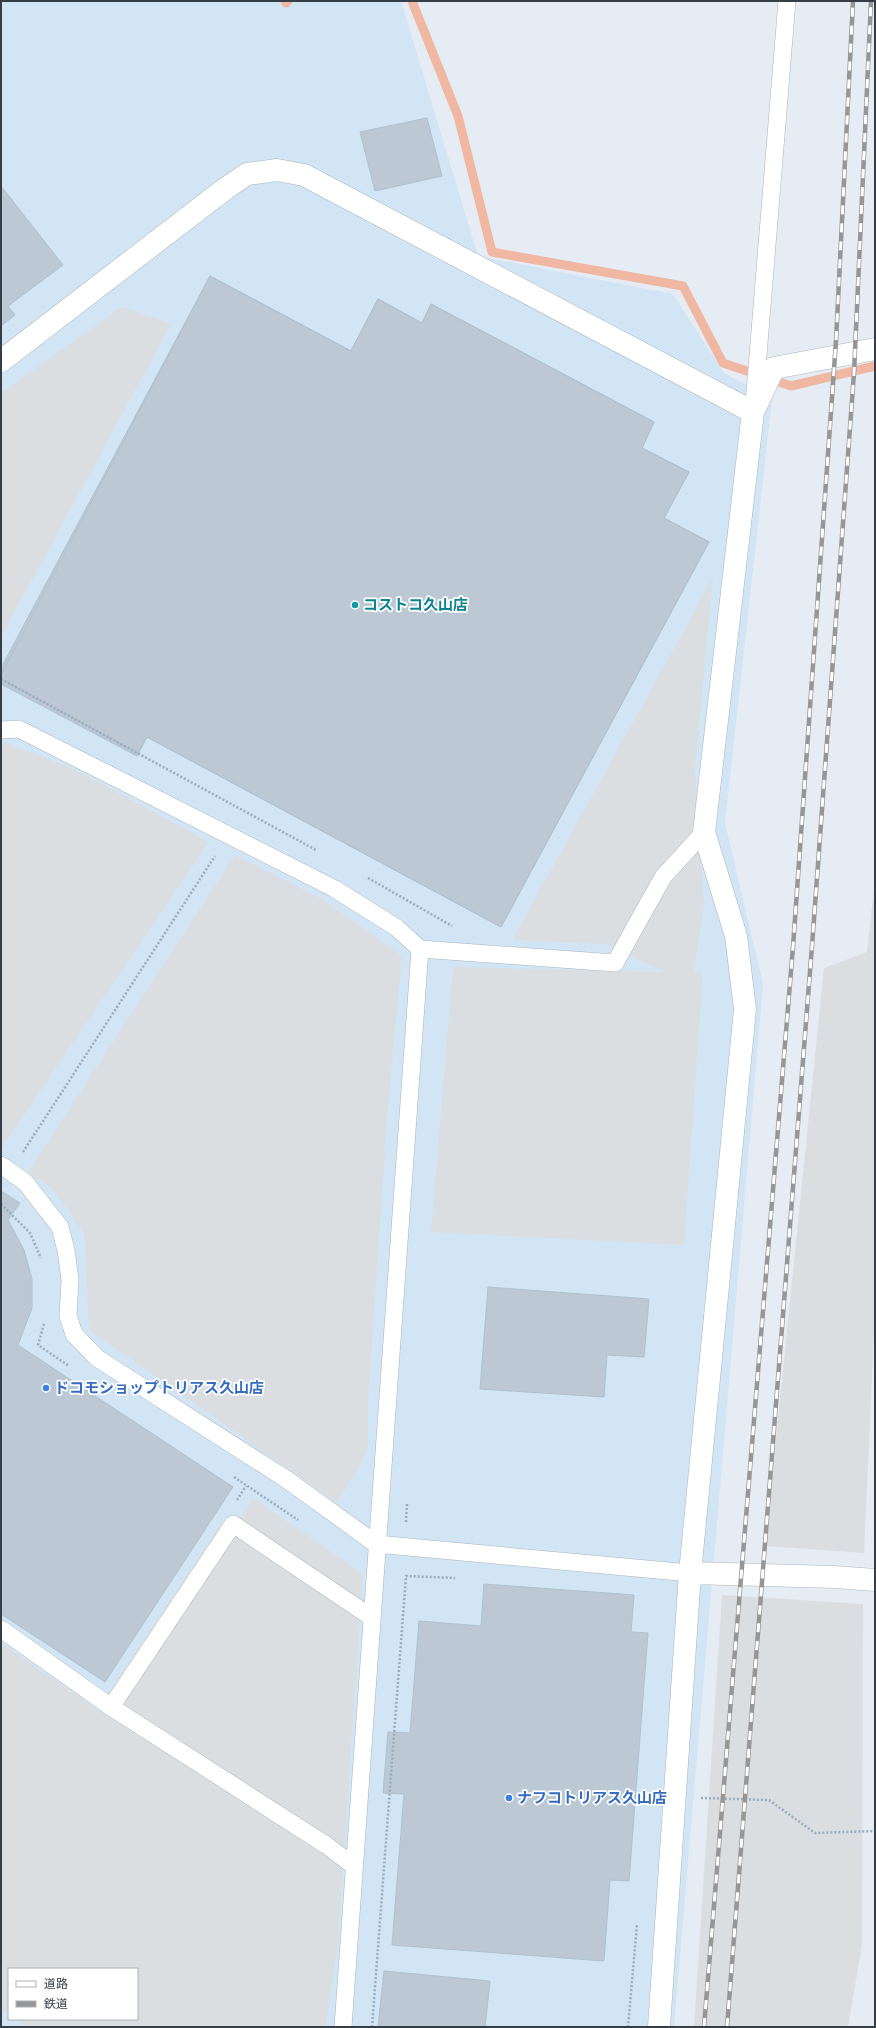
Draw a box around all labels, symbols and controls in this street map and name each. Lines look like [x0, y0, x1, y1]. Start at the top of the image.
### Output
place label: コストコ久山店 [363, 596, 468, 614]
marker: コストコ久山店 [350, 600, 360, 610]
place label: ドコモショップトリアス久山店 [54, 1379, 264, 1397]
marker: ドコモショップトリアス久山店 [41, 1383, 51, 1393]
place label: ナフコトリアス久山店 [517, 1789, 667, 1807]
marker: ナフコトリアス久山店 [504, 1793, 514, 1803]
legend [8, 1968, 138, 2020]
text: 道路 [44, 1977, 68, 1992]
text: 鉄道 [44, 1997, 68, 2012]

